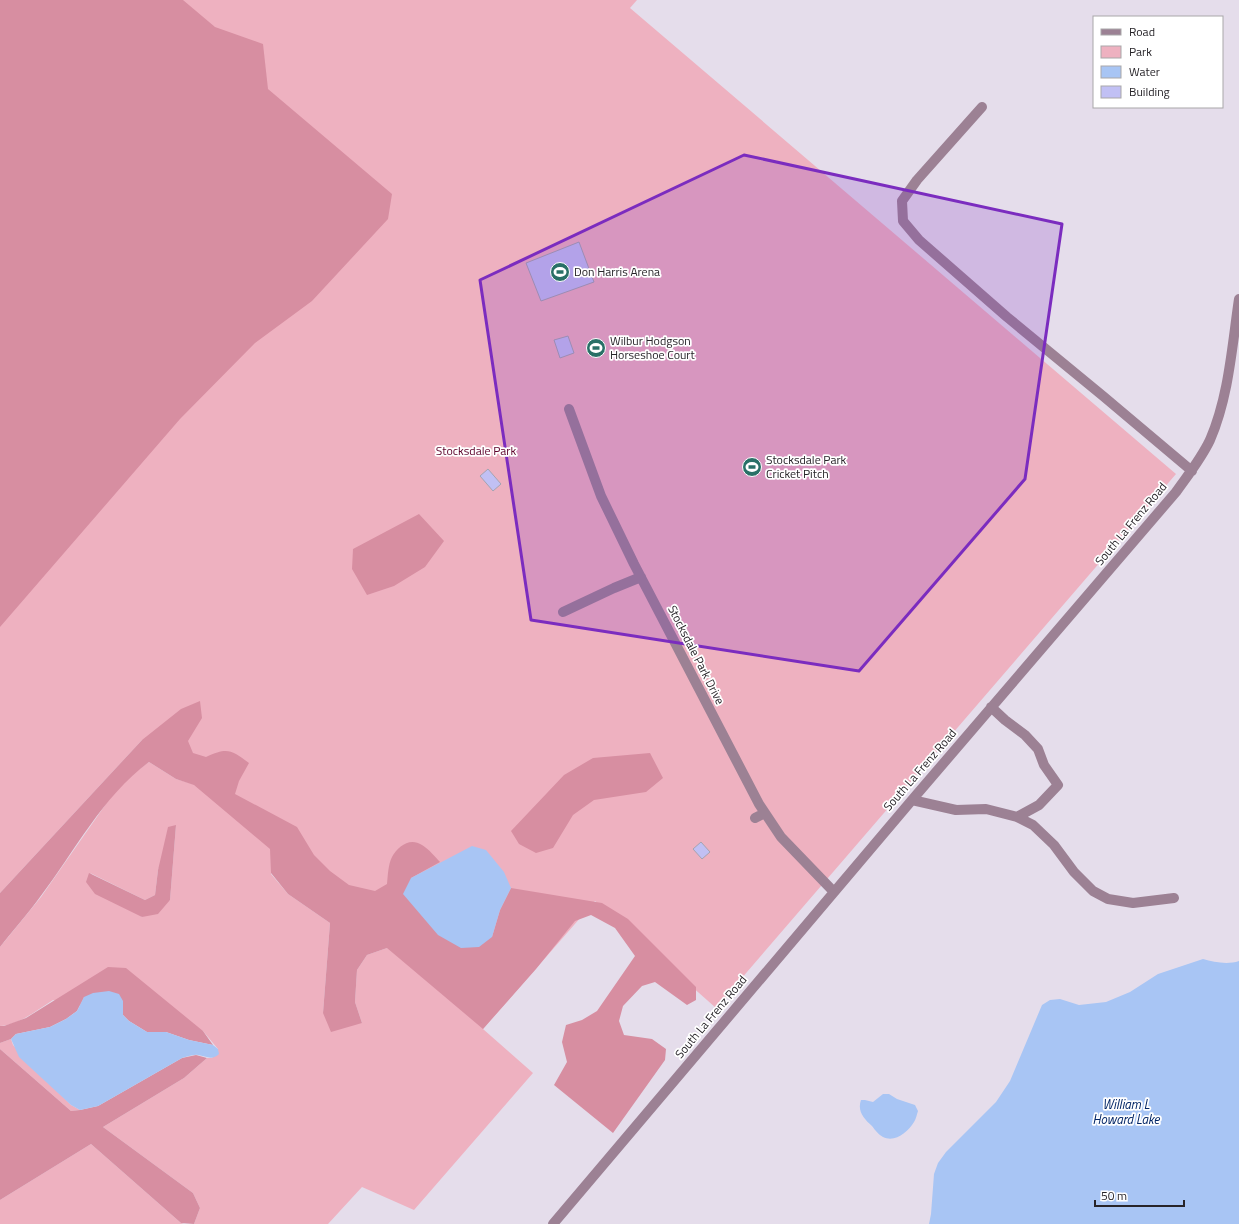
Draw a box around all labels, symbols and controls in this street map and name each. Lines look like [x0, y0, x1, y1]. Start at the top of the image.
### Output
legend [1093, 16, 1223, 108]
text: Road [1129, 22, 1155, 41]
text: Park [1129, 42, 1152, 61]
text: Water [1129, 62, 1160, 81]
text: Building [1129, 82, 1170, 101]
sports icon: Don Harris Arena [549, 261, 571, 283]
place label: Don Harris Arena [574, 262, 660, 281]
place label: Wilbur Hodgson Horseshoe Court [610, 331, 695, 364]
sports icon: Wilbur Hodgson Horseshoe Court [585, 337, 607, 359]
park label: Stocksdale Park [436, 441, 516, 460]
place label: Stocksdale Park Cricket Pitch [766, 450, 847, 483]
sports icon: Stocksdale Park Cricket Pitch [741, 456, 763, 478]
street label: South La Frenz Road [1090, 478, 1171, 569]
street label: Stocksdale Park Drive [663, 602, 730, 708]
street label: South La Frenz Road [878, 724, 961, 815]
street label: South La Frenz Road [670, 971, 751, 1062]
water label: William L Howard Lake [1092, 1094, 1161, 1129]
scale bar [1095, 1182, 1184, 1208]
text: 50 m [1101, 1186, 1127, 1205]

